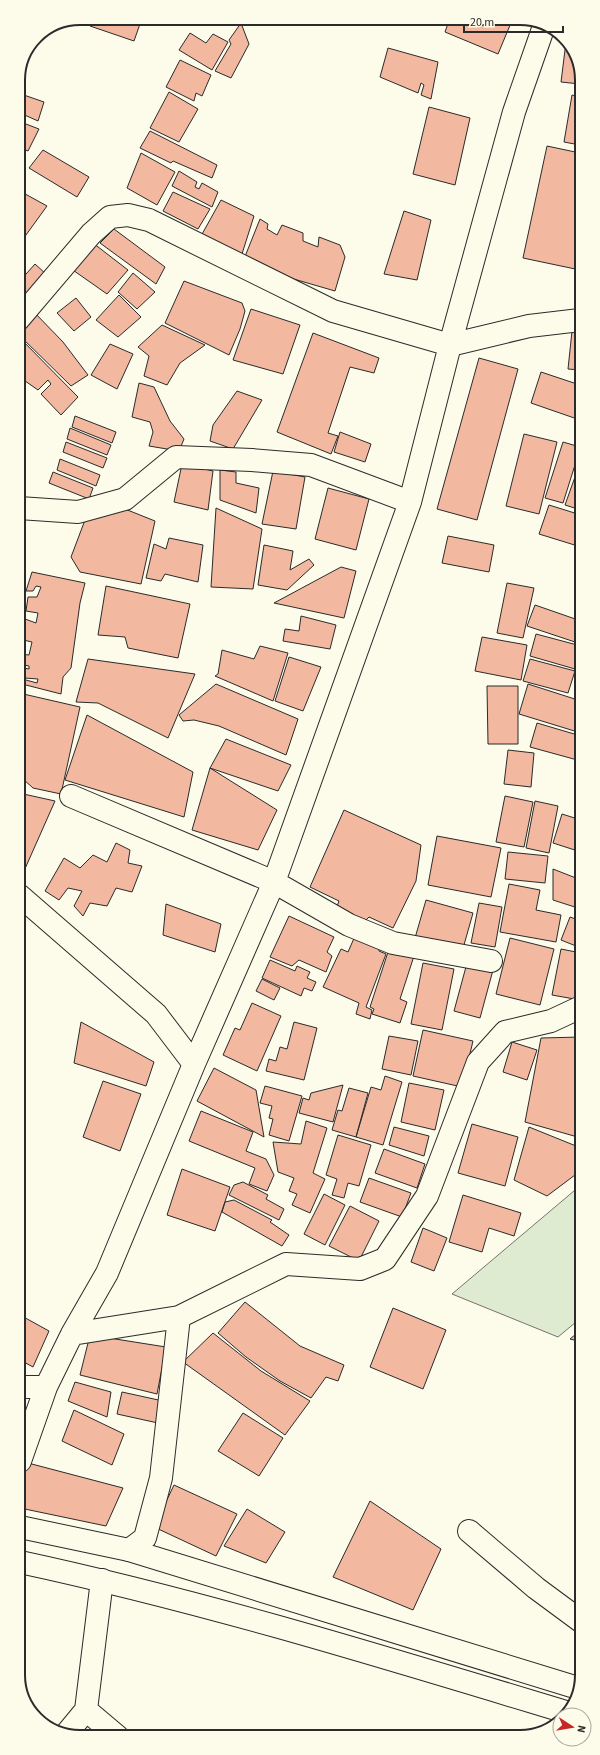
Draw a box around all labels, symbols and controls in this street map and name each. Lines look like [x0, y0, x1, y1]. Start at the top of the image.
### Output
scale bar [464, 8, 563, 34]
text: 20 m [470, 14, 494, 31]
north arrow [552, 1707, 592, 1747]
text: N [573, 1724, 589, 1734]

